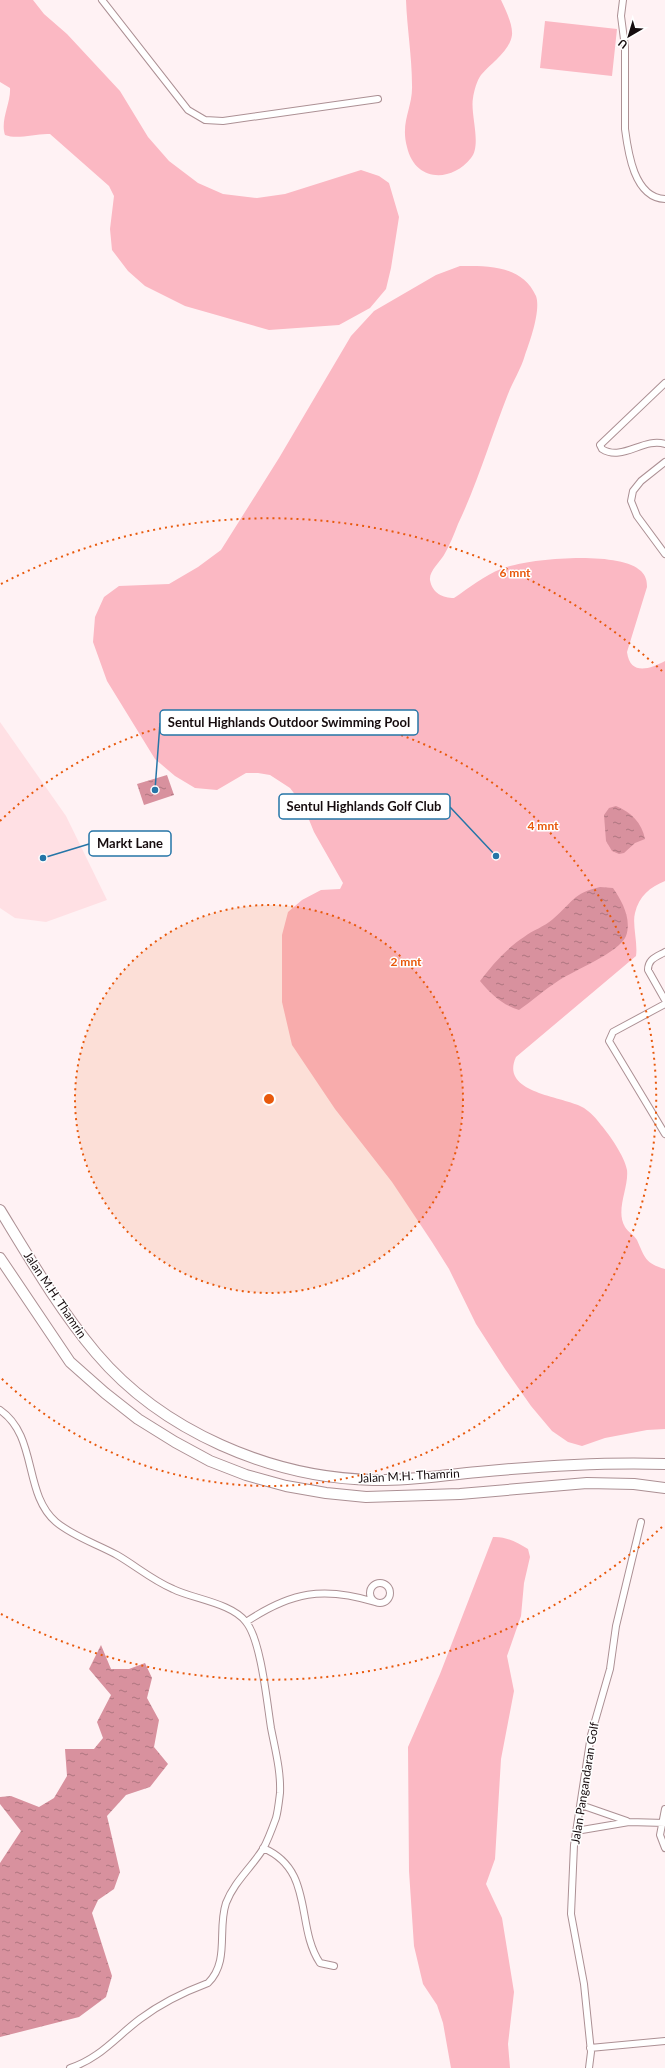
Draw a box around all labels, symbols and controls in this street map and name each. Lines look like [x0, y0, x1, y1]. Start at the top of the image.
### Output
north arrow [609, 16, 649, 56]
text: U [615, 37, 630, 52]
text: 6 mnt [499, 565, 531, 580]
callout: Sentul Highlands Outdoor Swimming Pool [160, 710, 418, 735]
text: Sentul Highlands Outdoor Swimming Pool [168, 714, 410, 730]
callout: Sentul Highlands Golf Club [279, 794, 450, 819]
text: Sentul Highlands Golf Club [287, 798, 441, 814]
text: 4 mnt [527, 818, 559, 833]
callout: Markt Lane [89, 831, 171, 856]
text: Markt Lane [97, 835, 163, 851]
text: 2 mnt [390, 954, 422, 969]
centre of rings [262, 1092, 276, 1106]
street label: Jalan M.H. Thamrin [21, 1248, 90, 1341]
street label: Jalan M.H. Thamrin [358, 1465, 460, 1486]
street label: Jalan Pangandaran Golf [567, 1720, 602, 1845]

